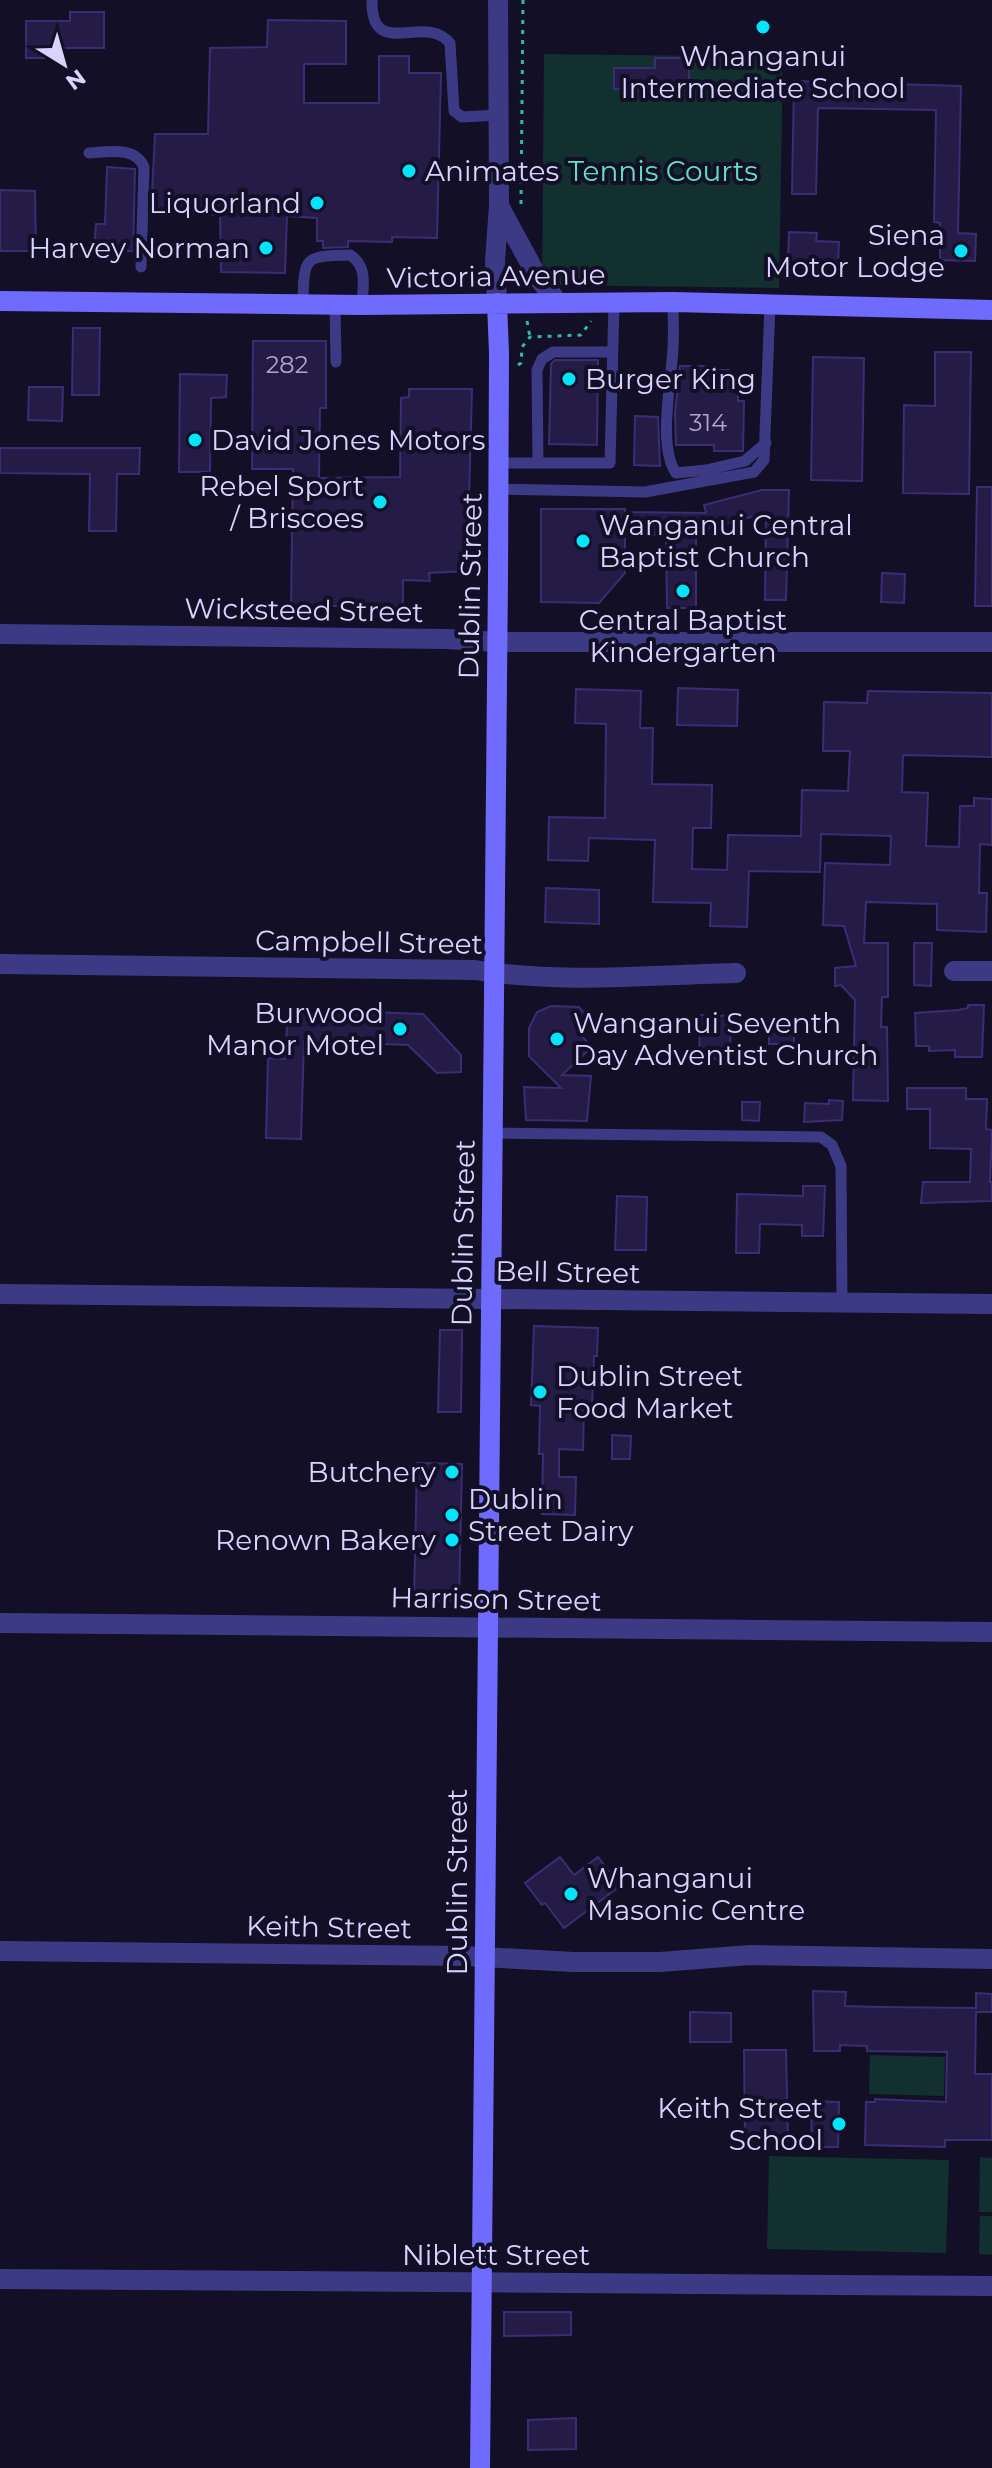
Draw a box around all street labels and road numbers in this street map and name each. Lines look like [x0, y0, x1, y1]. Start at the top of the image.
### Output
street label: Victoria Avenue [386, 257, 606, 295]
street label: Dublin Street [451, 492, 489, 680]
street label: Wicksteed Street [184, 591, 424, 629]
street label: Campbell Street [255, 923, 483, 961]
street label: Dublin Street [444, 1139, 482, 1327]
street label: Bell Street [495, 1254, 641, 1290]
street label: Harrison Street [390, 1580, 602, 1618]
street label: Dublin Street [440, 1789, 474, 1975]
street label: Keith Street [246, 1909, 412, 1945]
street label: Niblett Street [402, 2238, 590, 2272]

